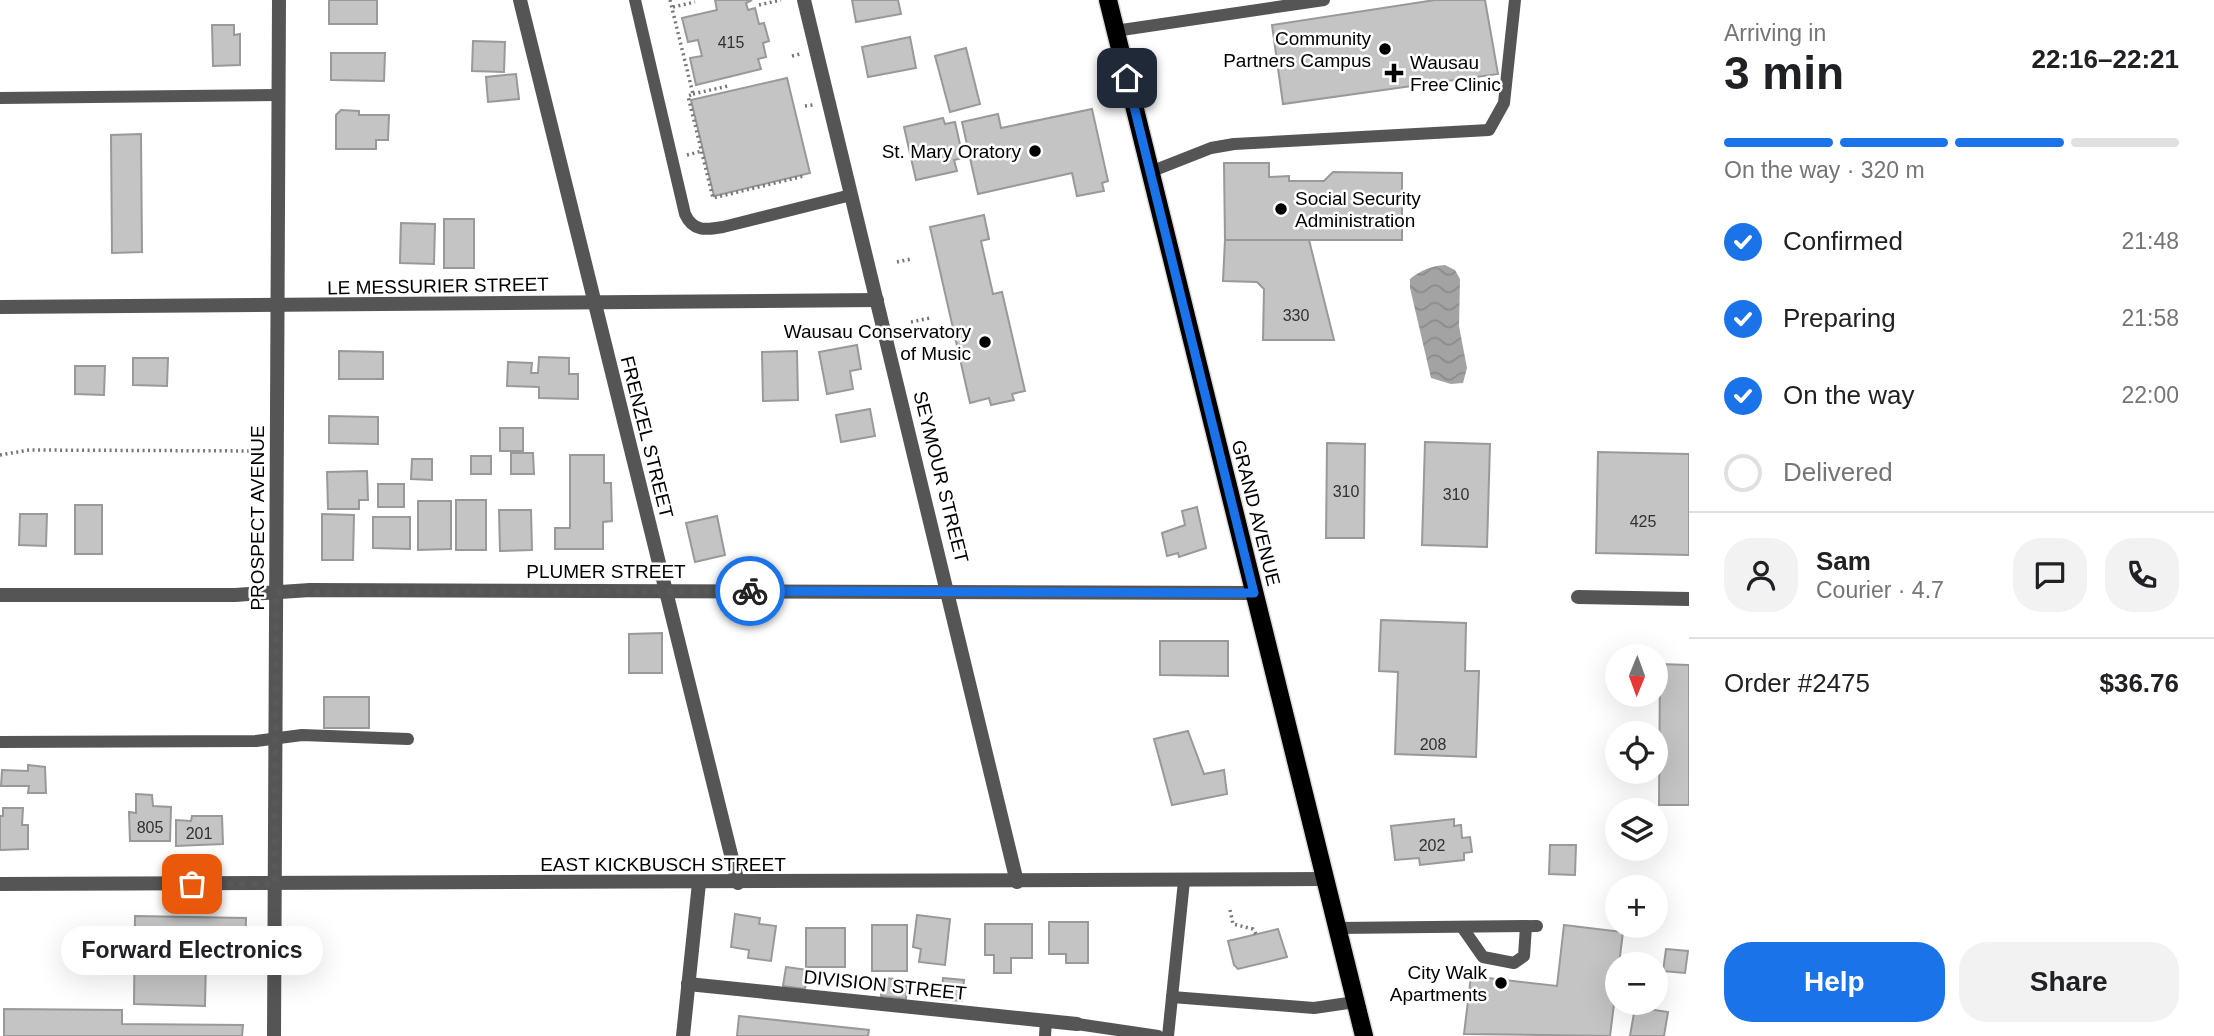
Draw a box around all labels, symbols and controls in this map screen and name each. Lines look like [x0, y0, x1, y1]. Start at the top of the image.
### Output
text: Arriving in [1724, 20, 1826, 46]
place label: Community Partners Campus [1223, 28, 1371, 71]
house number: 415 [718, 34, 744, 51]
marker: Community Partners Campus [1377, 41, 1393, 57]
text: 22:16–22:21 [2032, 44, 2179, 74]
text: 3 min [1724, 47, 1844, 99]
pin [1097, 48, 1157, 108]
place label: Wausau Free Clinic [1410, 52, 1501, 95]
icon: home [1108, 59, 1146, 97]
marker: Wausau Free Clinic [1384, 63, 1404, 83]
place label: St. Mary Oratory [882, 141, 1021, 162]
marker: St. Mary Oratory [1027, 143, 1043, 159]
text: On the way · 320 m [1724, 157, 1925, 183]
place label: Social Security Administration [1295, 188, 1421, 231]
marker: Social Security Administration [1273, 201, 1289, 217]
icon: check [1724, 223, 1762, 261]
text: Confirmed [1783, 226, 1903, 256]
text: 21:48 [2121, 228, 2179, 254]
street label: LE MESSURIER STREET [327, 274, 549, 298]
icon: check [1724, 300, 1762, 338]
text: Preparing [1783, 303, 1896, 333]
text: 21:58 [2121, 305, 2179, 331]
house number: 330 [1283, 307, 1309, 324]
place label: Wausau Conservatory of Music [784, 321, 971, 364]
marker: Wausau Conservatory of Music [977, 334, 993, 350]
street label: FRENZEL STREET [617, 354, 677, 521]
icon: check [1724, 377, 1762, 415]
text: On the way [1783, 380, 1915, 410]
text: 22:00 [2121, 382, 2179, 408]
street label: SEYMOUR STREET [909, 389, 973, 565]
street label: PROSPECT AVENUE [247, 425, 268, 611]
street label: GRAND AVENUE [1228, 438, 1284, 588]
text: Delivered [1783, 457, 1893, 487]
house number: 310 [1333, 483, 1359, 500]
house number: 310 [1443, 486, 1469, 503]
house number: 425 [1630, 513, 1656, 530]
button: person [1724, 538, 1798, 612]
button: chat [2013, 538, 2087, 612]
button: phone [2105, 538, 2179, 612]
text: Sam [1816, 546, 1871, 576]
courier [715, 556, 785, 626]
street label: PLUMER STREET [526, 561, 686, 582]
icon: bike [731, 572, 769, 610]
text: Courier · 4.7 [1816, 577, 1944, 603]
north arrow [1605, 644, 1668, 707]
map controls [1605, 644, 1668, 1015]
text: Order #2475 [1724, 668, 1870, 698]
text: $36.76 [2099, 668, 2179, 698]
button: locate [1605, 721, 1668, 784]
house number: 208 [1420, 736, 1446, 753]
button: layers [1605, 798, 1668, 861]
house number: 805 [137, 819, 163, 836]
house number: 201 [186, 825, 212, 842]
house number: 202 [1419, 837, 1445, 854]
pin [162, 854, 222, 914]
street label: EAST KICKBUSCH STREET [540, 854, 786, 875]
icon: bag [173, 865, 211, 903]
button: + [1605, 875, 1668, 938]
callout: Forward Electronics [61, 926, 323, 975]
text: Forward Electronics [81, 937, 303, 963]
button: Help [1724, 942, 1945, 1022]
button: Share [1959, 942, 2179, 1022]
button: − [1605, 952, 1668, 1015]
place label: City Walk Apartments [1390, 962, 1487, 1005]
street label: DIVISION STREET [803, 966, 968, 1004]
marker: City Walk Apartments [1493, 975, 1509, 991]

